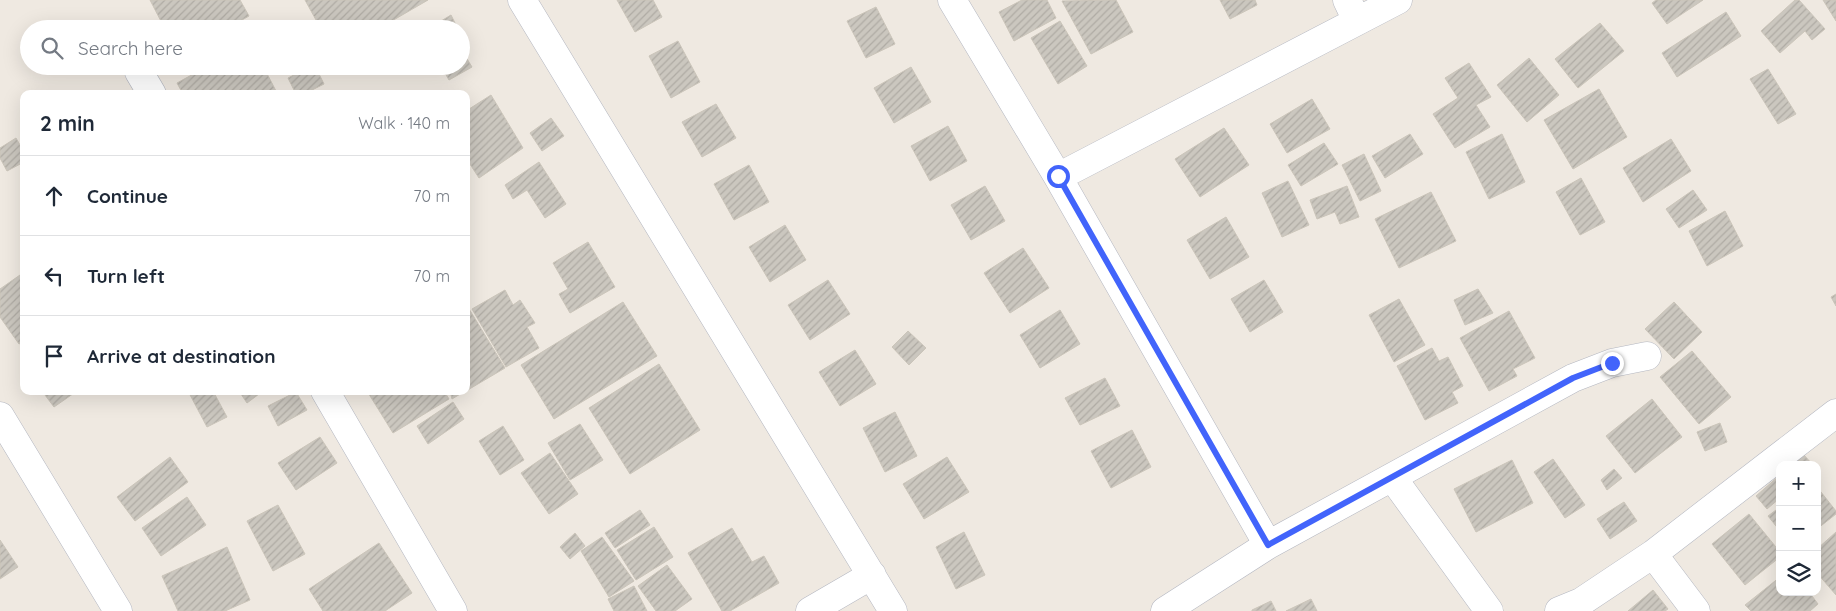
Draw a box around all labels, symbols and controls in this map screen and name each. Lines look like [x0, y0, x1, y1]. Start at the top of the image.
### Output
search box [20, 20, 470, 75]
icon: search [38, 34, 66, 62]
text: Search here [78, 36, 183, 60]
text: 2 min [40, 110, 95, 136]
text: Walk · 140 m [358, 113, 450, 133]
route start [1047, 165, 1070, 188]
icon: ahead [40, 182, 68, 210]
text: Continue [87, 184, 168, 208]
text: 70 m [413, 186, 450, 206]
icon: left [40, 262, 68, 290]
text: Turn left [87, 264, 165, 288]
text: 70 m [413, 266, 450, 286]
icon: arrive [40, 342, 68, 370]
text: Arrive at destination [87, 344, 276, 368]
route end [1601, 352, 1624, 375]
map controls [1776, 461, 1821, 596]
button: + [1776, 461, 1821, 506]
button: − [1776, 506, 1821, 551]
button: layers [1776, 551, 1821, 596]

